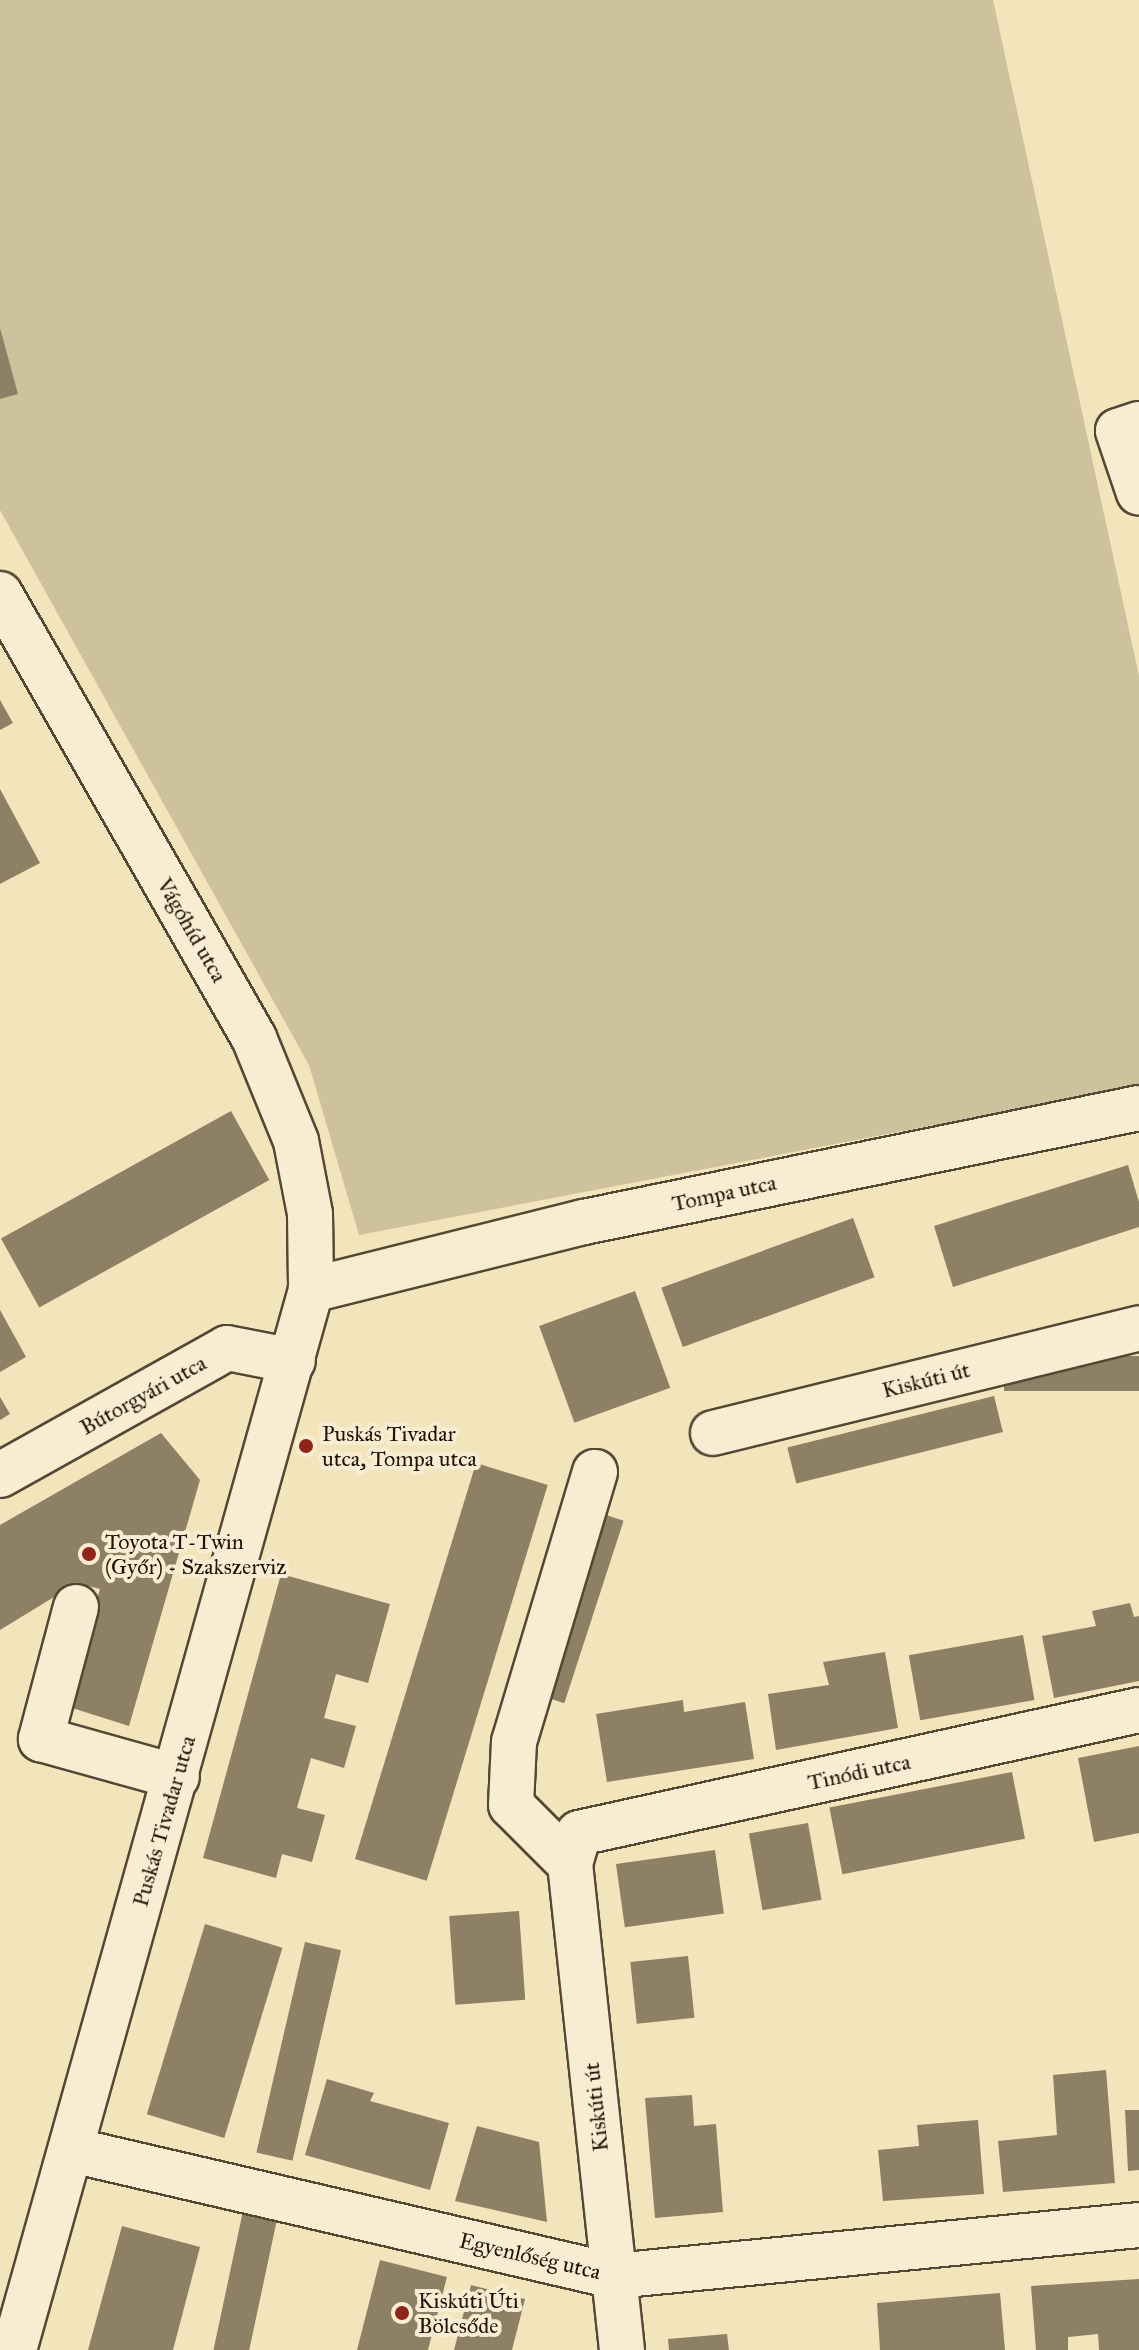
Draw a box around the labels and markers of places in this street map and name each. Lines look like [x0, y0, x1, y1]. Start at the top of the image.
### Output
place label: Puskás Tivadar utca, Tompa utca [322, 1420, 477, 1472]
marker: Puskás Tivadar utca, Tompa utca [297, 1437, 315, 1455]
place label: Toyota T-Twin (Győr) - Szakszerviz [105, 1528, 287, 1580]
marker: Toyota T-Twin (Győr) - Szakszerviz [80, 1545, 98, 1563]
place label: Kiskúti Úti Bölcsőde [418, 2287, 519, 2338]
marker: Kiskúti Úti Bölcsőde [393, 2304, 411, 2322]

